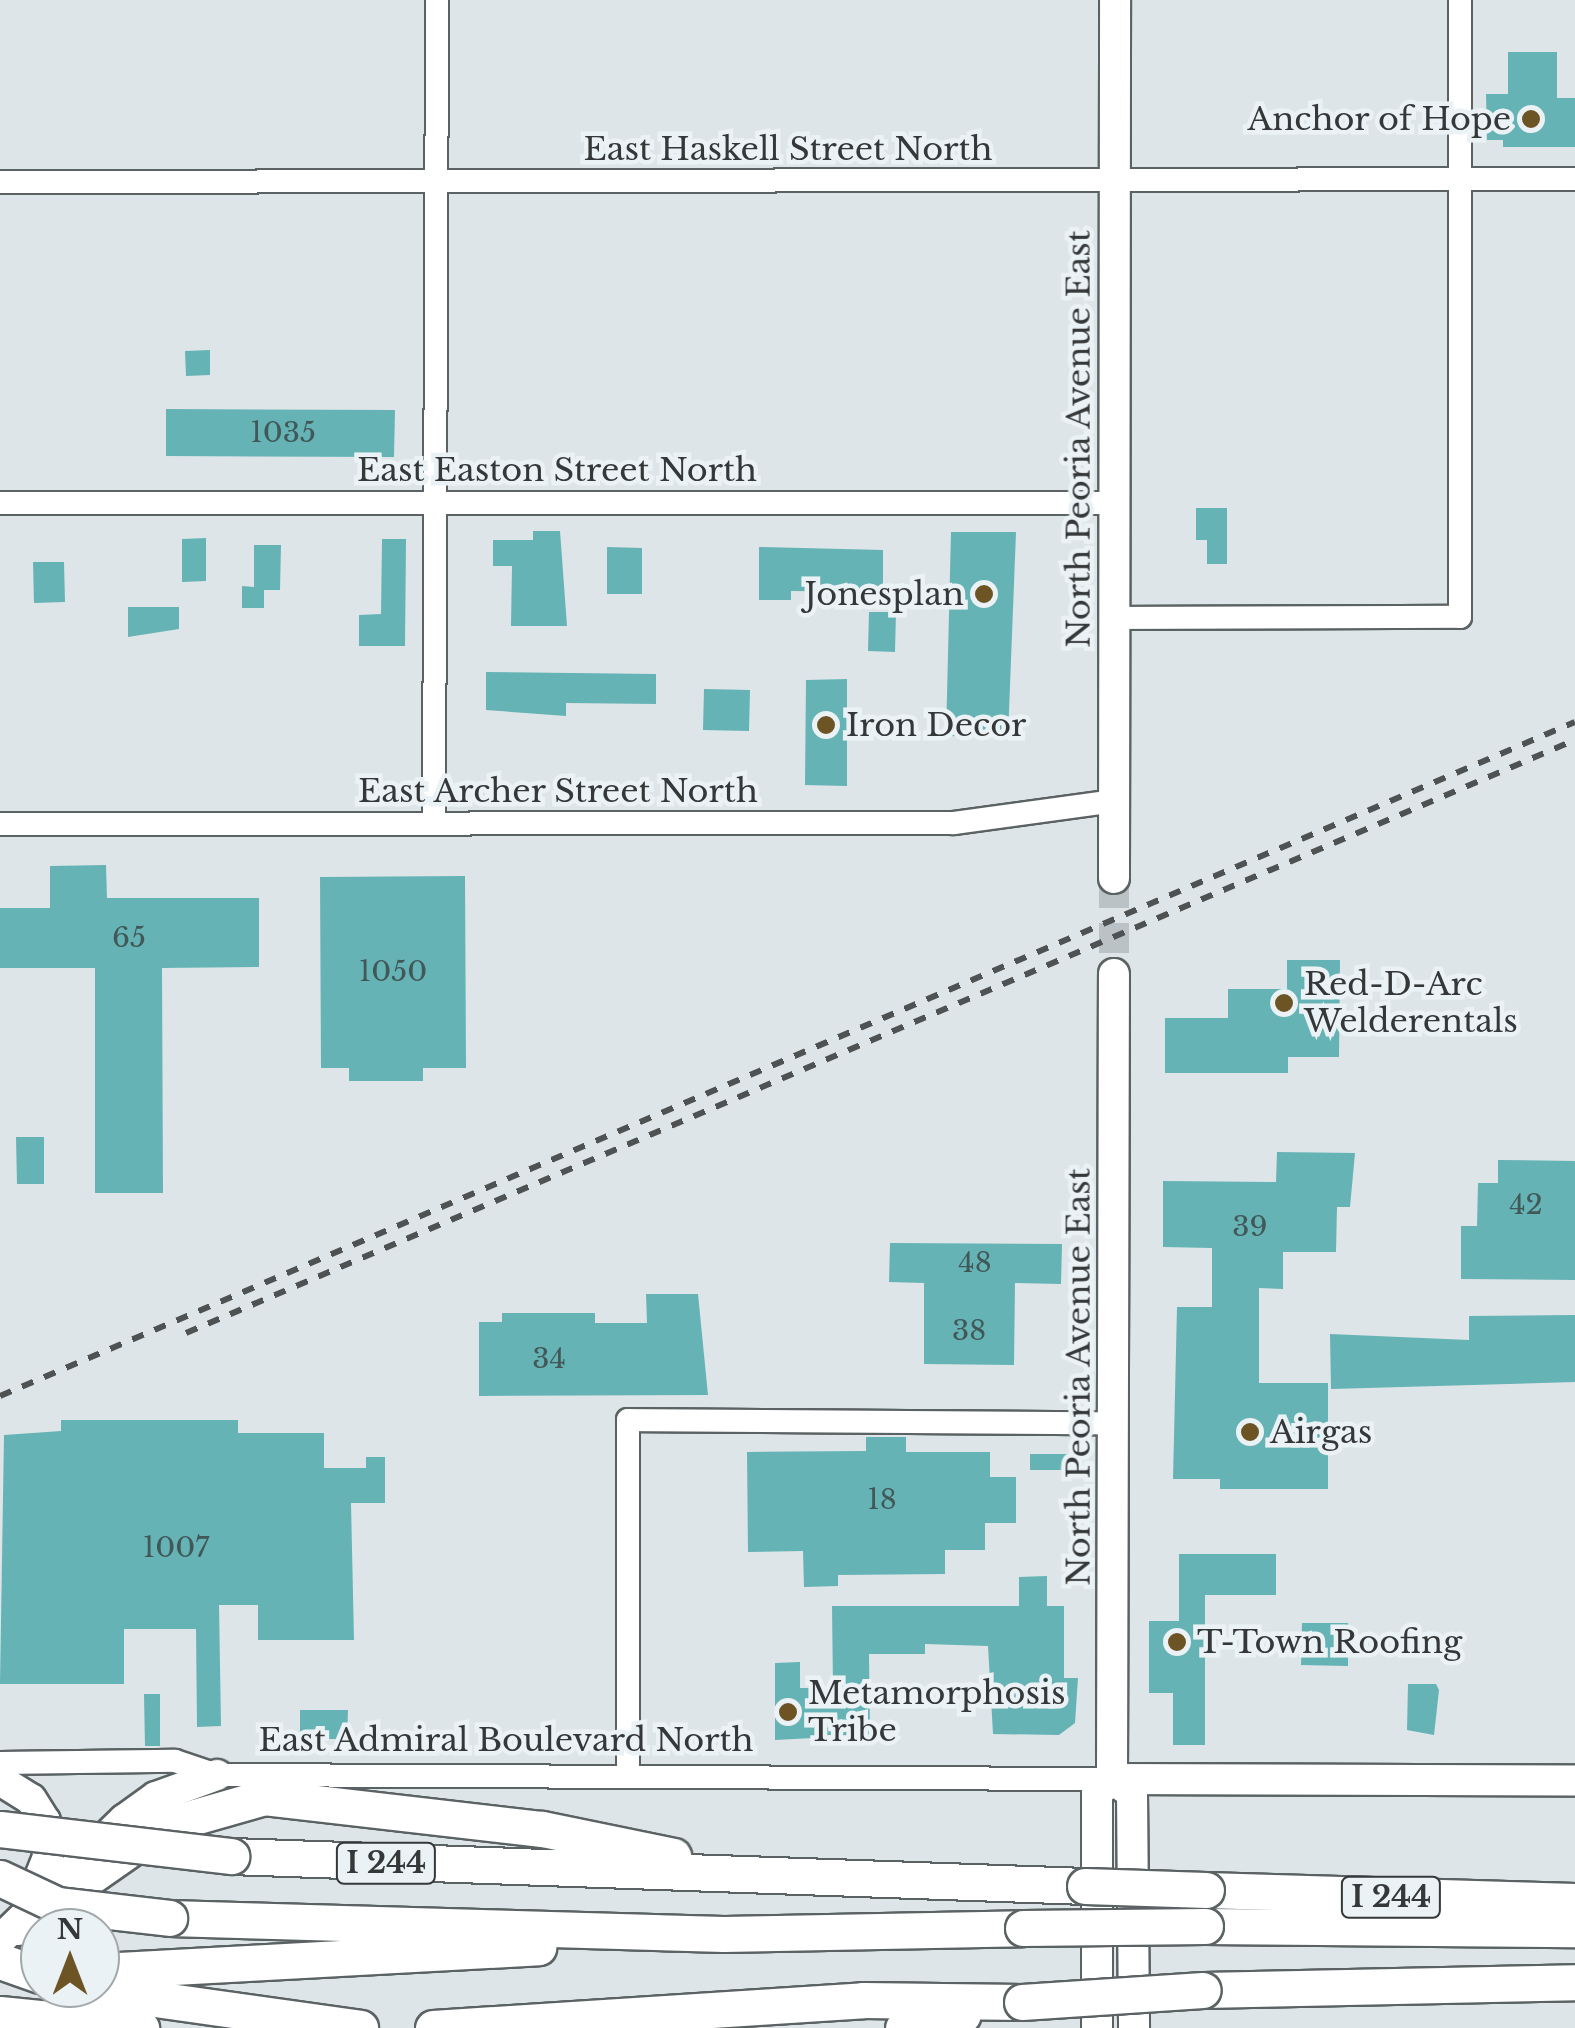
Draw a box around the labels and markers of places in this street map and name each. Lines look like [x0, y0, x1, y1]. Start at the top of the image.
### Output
place label: Anchor of Hope [1247, 100, 1511, 138]
marker: Anchor of Hope [1520, 108, 1542, 130]
place label: Jonesplan [805, 575, 964, 613]
marker: Jonesplan [973, 583, 995, 605]
place label: Iron Decor [846, 706, 1026, 744]
marker: Iron Decor [815, 714, 837, 736]
place label: Red-D-Arc Welderentals [1304, 966, 1518, 1041]
marker: Red-D-Arc Welderentals [1273, 992, 1295, 1014]
place label: Airgas [1270, 1413, 1372, 1451]
marker: Airgas [1239, 1421, 1261, 1443]
place label: T-Town Roofing [1197, 1623, 1462, 1661]
marker: T-Town Roofing [1166, 1631, 1188, 1653]
place label: Metamorphosis Tribe [808, 1675, 1065, 1750]
marker: Metamorphosis Tribe [777, 1701, 799, 1723]

